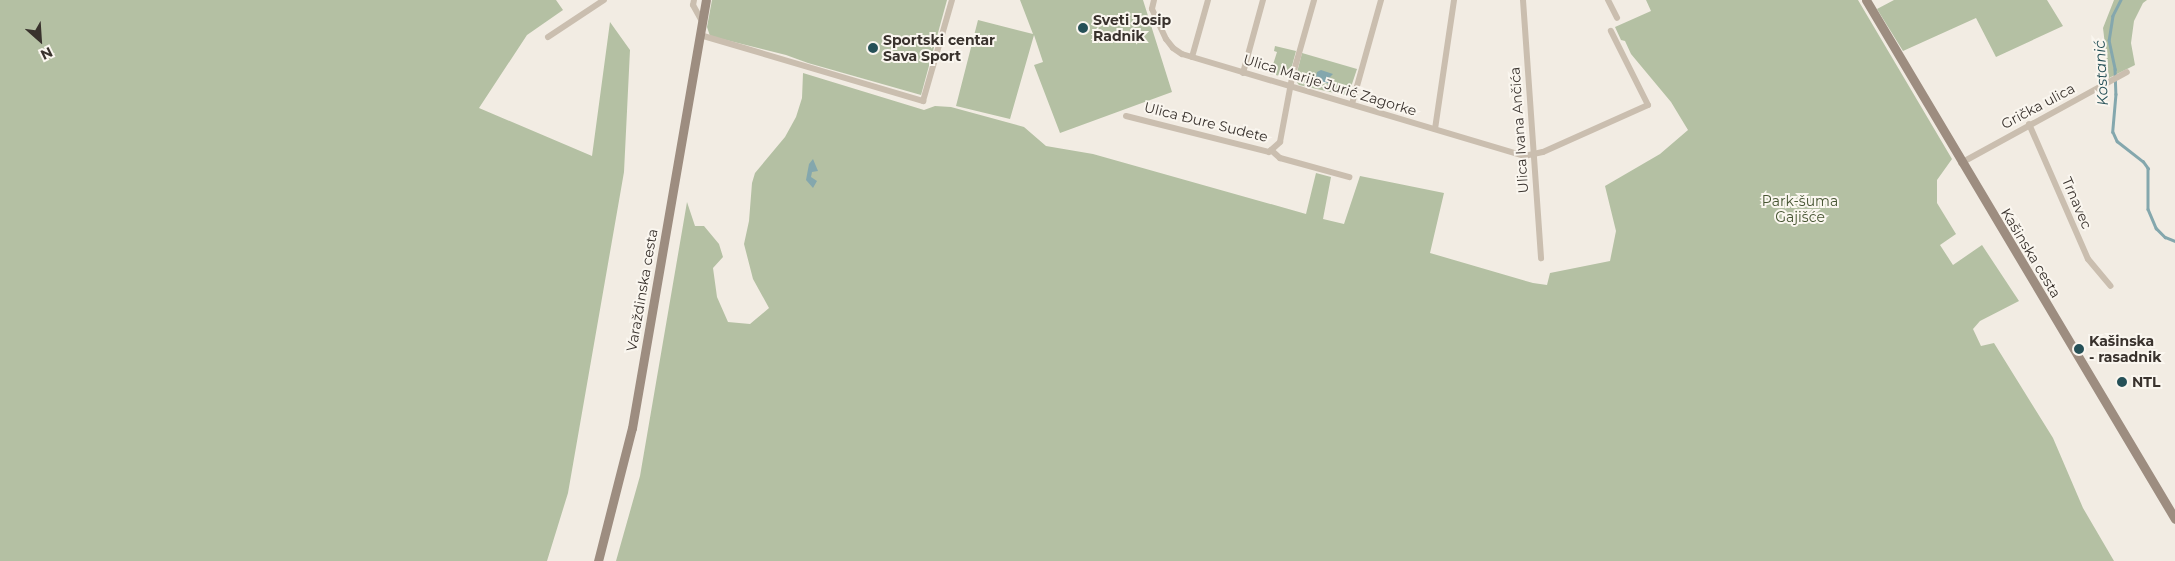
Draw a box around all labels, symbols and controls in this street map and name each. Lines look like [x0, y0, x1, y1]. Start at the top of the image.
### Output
place label: Sveti Josip Radnik [1093, 12, 1171, 44]
north arrow [15, 15, 65, 65]
marker: Sveti Josip Radnik [1077, 22, 1089, 34]
place label: Sportski centar Sava Sport [883, 32, 995, 64]
water label: Kostanić [2090, 40, 2112, 106]
marker: Sportski centar Sava Sport [867, 42, 879, 54]
text: N [38, 43, 56, 64]
street label: Ulica Marije Jurić Zagorke [1241, 51, 1419, 119]
street label: Ulica Ivana Ančića [1506, 66, 1532, 194]
street label: Grička ulica [1998, 80, 2078, 132]
street label: Ulica Đure Sudete [1142, 99, 1270, 145]
street label: Trnavec [2059, 175, 2095, 231]
park label: Park-šuma Gajišće [1762, 193, 1838, 226]
street label: Kašinska cesta [1998, 205, 2064, 301]
street label: Varaždinska cesta [623, 227, 661, 353]
place label: Kašinska - rasadnik [2089, 333, 2161, 366]
marker: Kašinska - rasadnik [2073, 343, 2085, 355]
place label: NTL [2132, 374, 2160, 390]
marker: NTL [2116, 376, 2128, 388]

